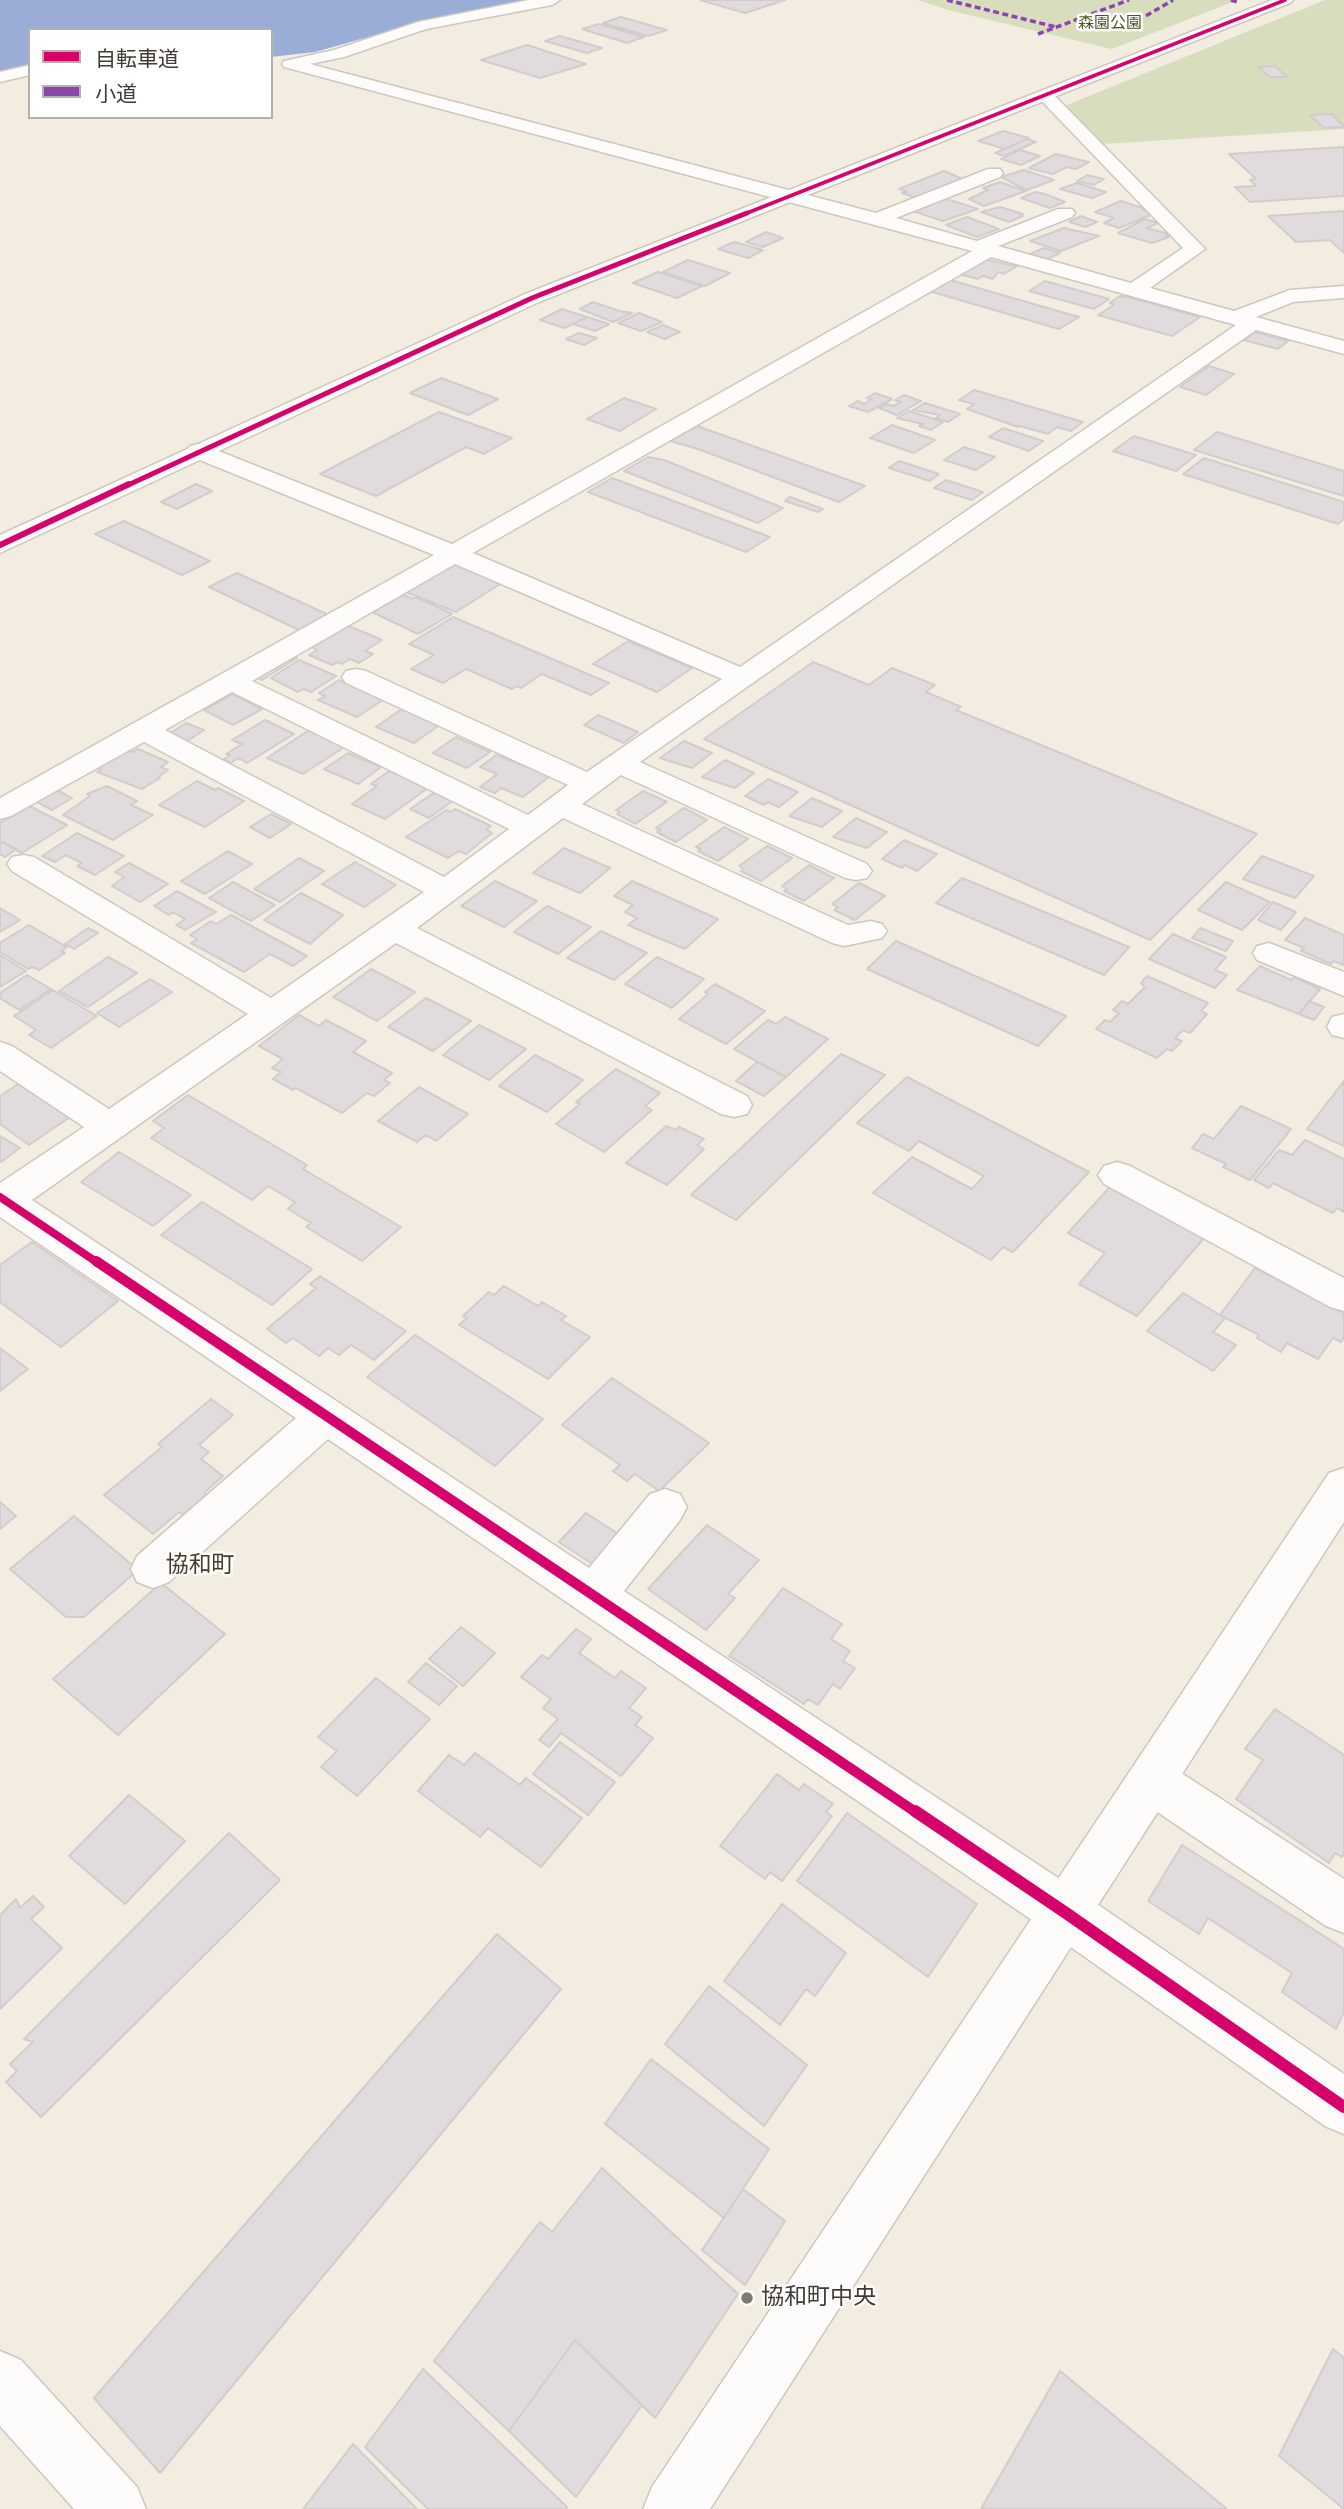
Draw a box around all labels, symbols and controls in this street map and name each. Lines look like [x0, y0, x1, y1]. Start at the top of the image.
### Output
park label: 森園公園 [1078, 14, 1142, 34]
legend [28, 28, 273, 119]
text: 自転車道 [95, 46, 179, 72]
text: 小道 [95, 81, 137, 107]
district label: 協和町 [166, 1552, 234, 1580]
place label: 協和町中央 [761, 2284, 876, 2312]
marker: 協和町中央 [739, 2290, 755, 2306]

